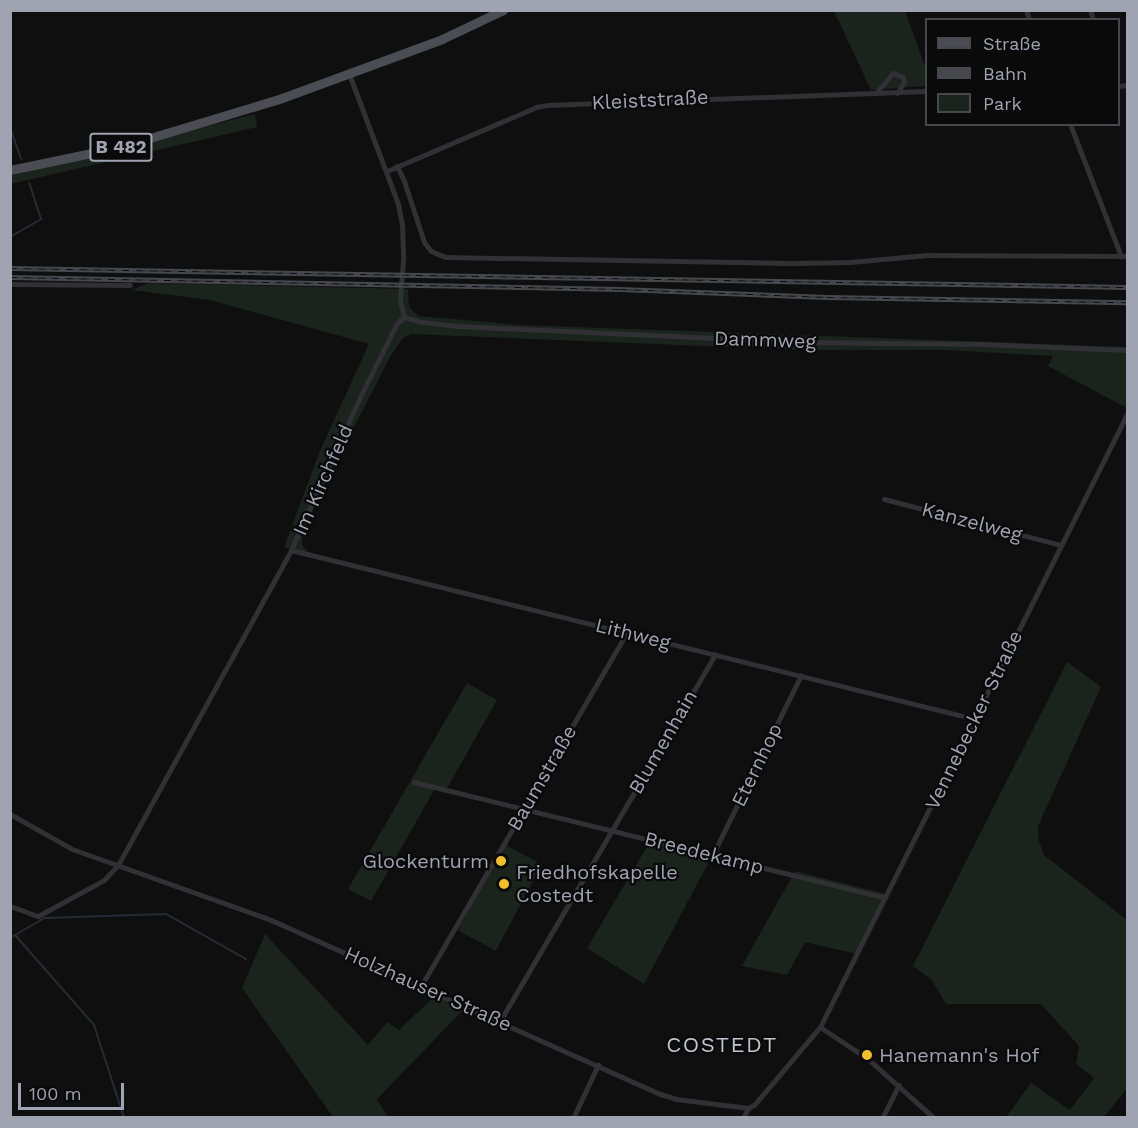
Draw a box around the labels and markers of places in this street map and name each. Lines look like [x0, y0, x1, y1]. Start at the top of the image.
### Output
place label: Glockenturm [363, 849, 489, 873]
marker: Glockenturm [494, 854, 508, 868]
place label: Friedhofskapelle Costedt [516, 861, 678, 908]
marker: Friedhofskapelle Costedt [497, 877, 511, 891]
place label: Hanemann's Hof [879, 1043, 1039, 1067]
marker: Hanemann's Hof [860, 1048, 874, 1062]

